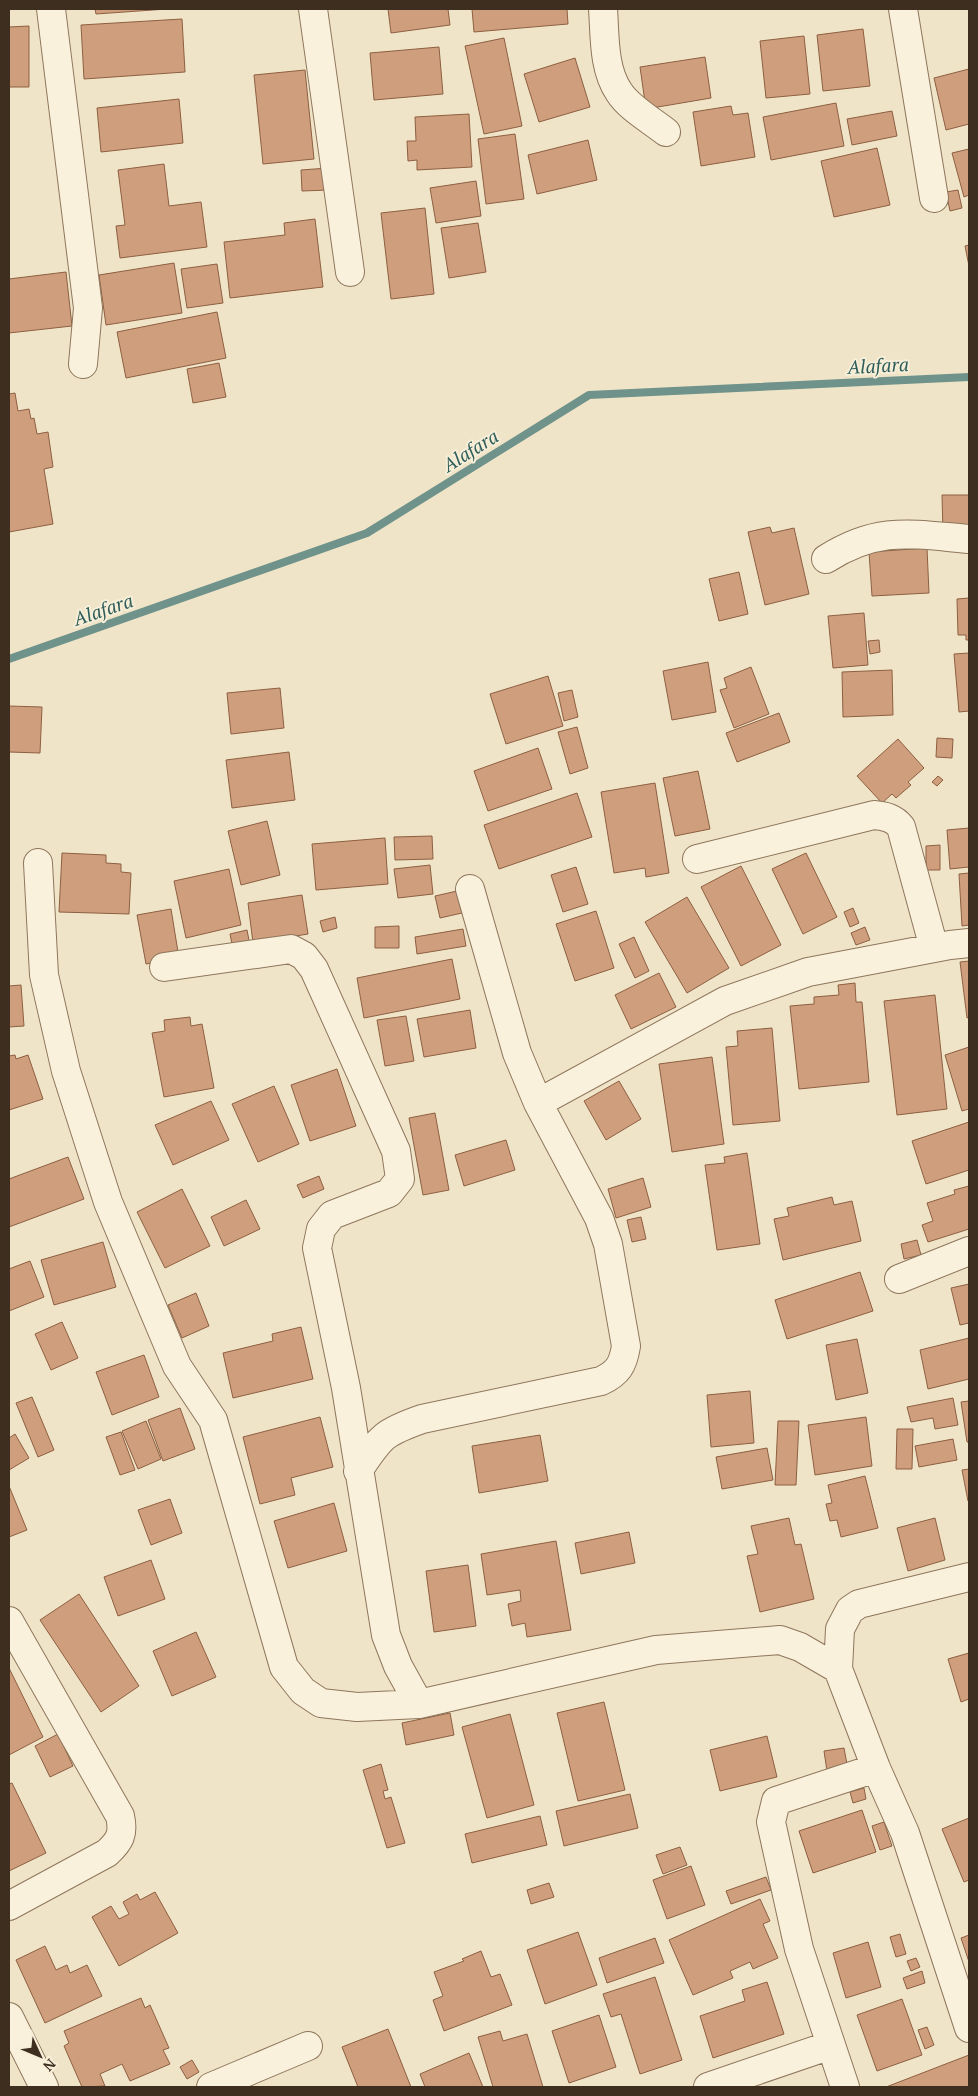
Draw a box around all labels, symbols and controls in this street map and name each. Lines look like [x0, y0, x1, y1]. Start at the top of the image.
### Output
water label: Alafara [846, 351, 909, 379]
water label: Alafara [436, 423, 503, 477]
water label: Alafara [69, 587, 136, 631]
north arrow [15, 2031, 65, 2081]
text: N [39, 2055, 60, 2076]

